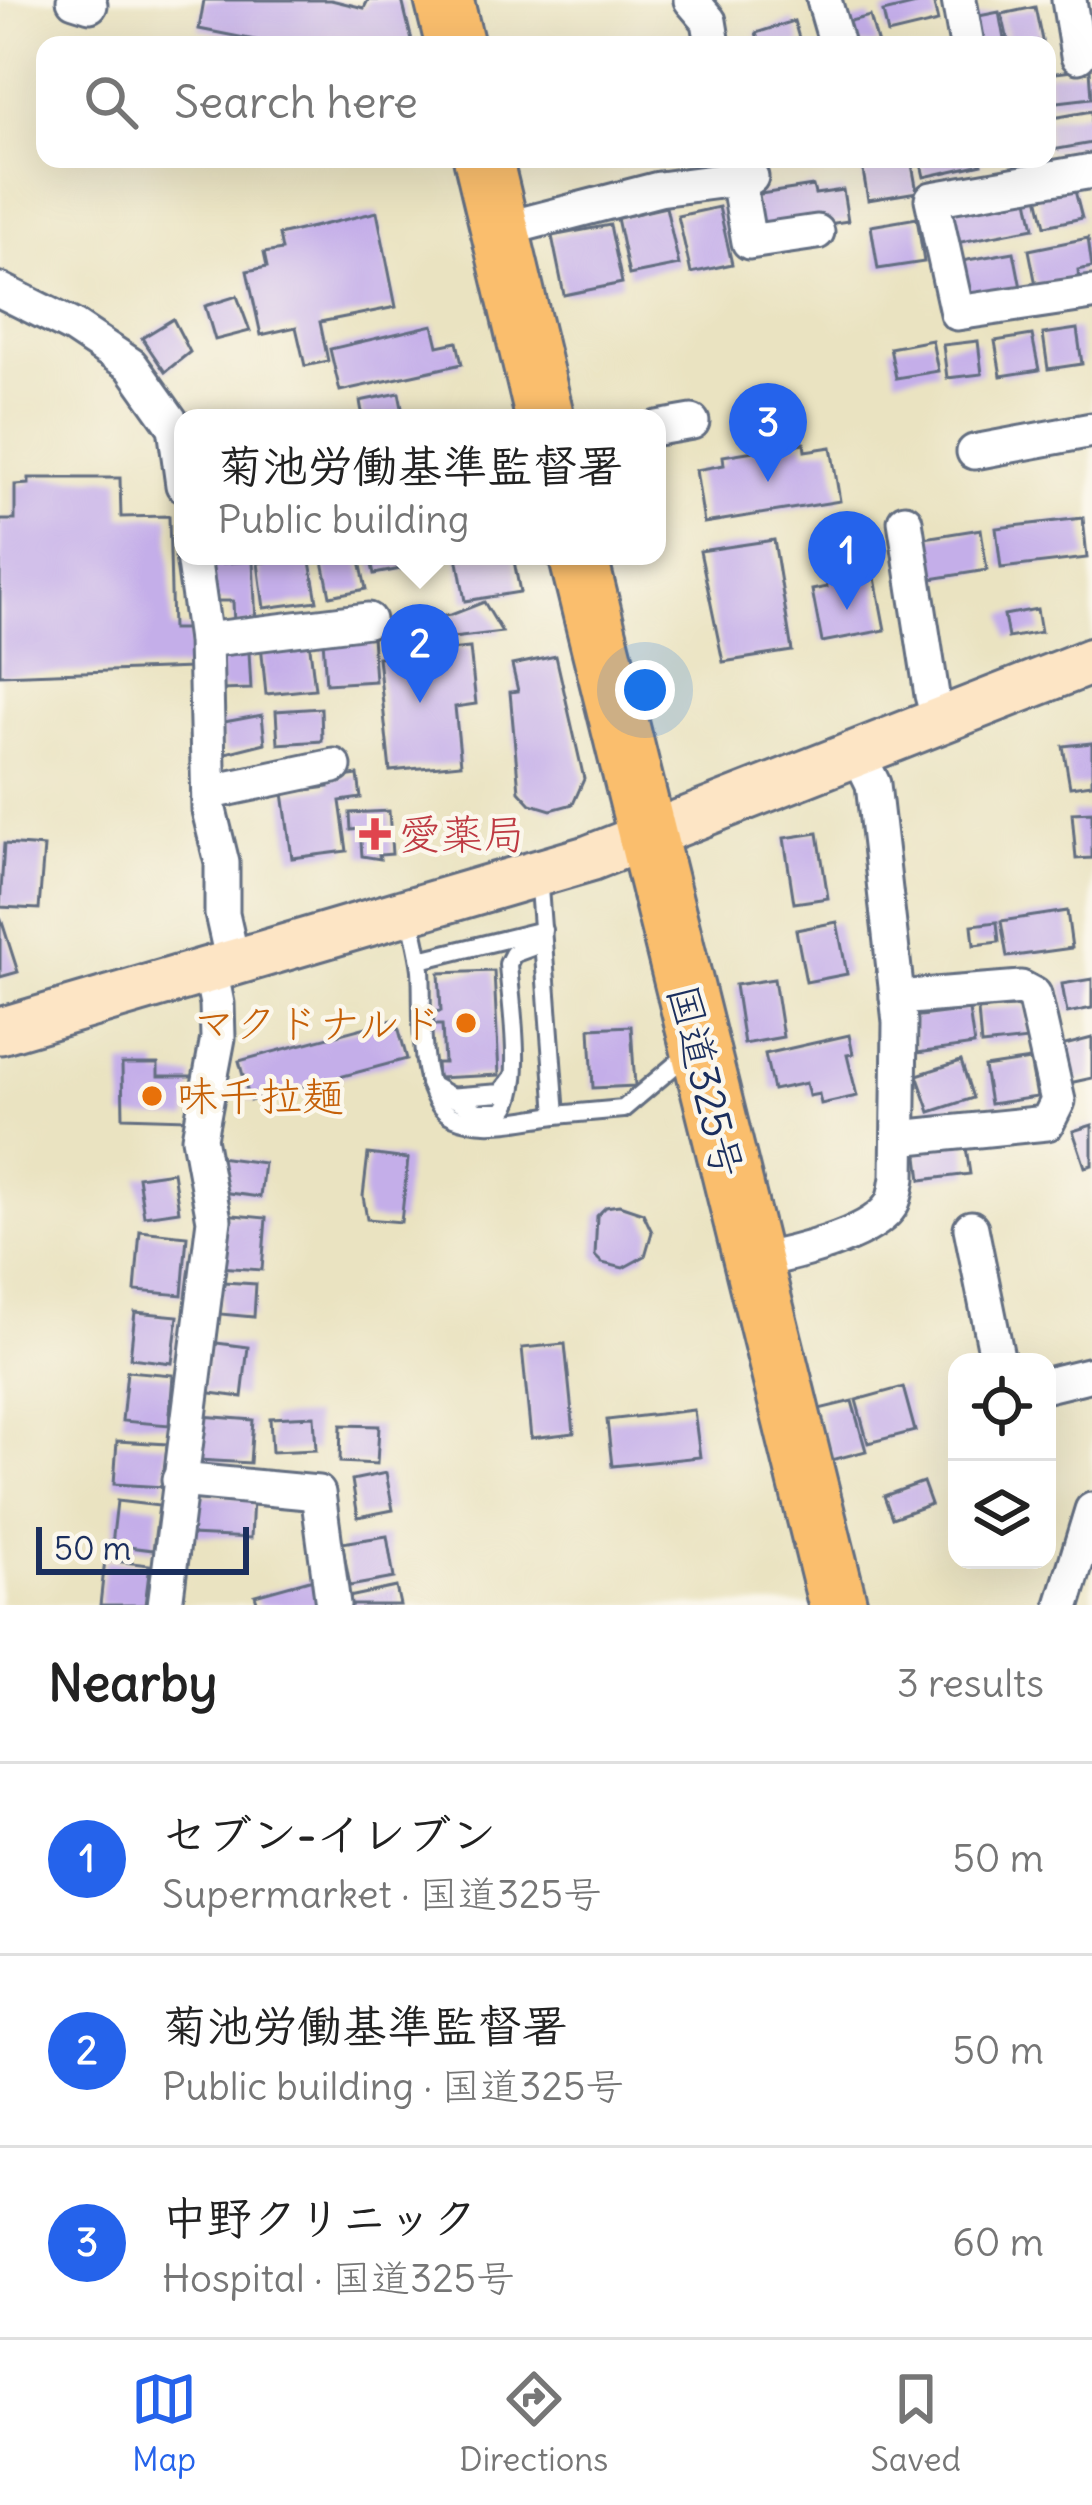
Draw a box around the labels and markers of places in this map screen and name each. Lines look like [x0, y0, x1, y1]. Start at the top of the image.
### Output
pin: 3 [729, 383, 807, 482]
pin: 1 [808, 511, 886, 610]
pin: 2 [381, 604, 459, 703]
place label: 愛薬局 [399, 808, 525, 860]
marker: 愛薬局 [362, 821, 388, 847]
place label: マクドナルド [193, 997, 442, 1049]
marker: マクドナルド [453, 1010, 479, 1036]
place label: 味千拉麺 [176, 1070, 344, 1122]
marker: 味千拉麺 [139, 1083, 165, 1109]

